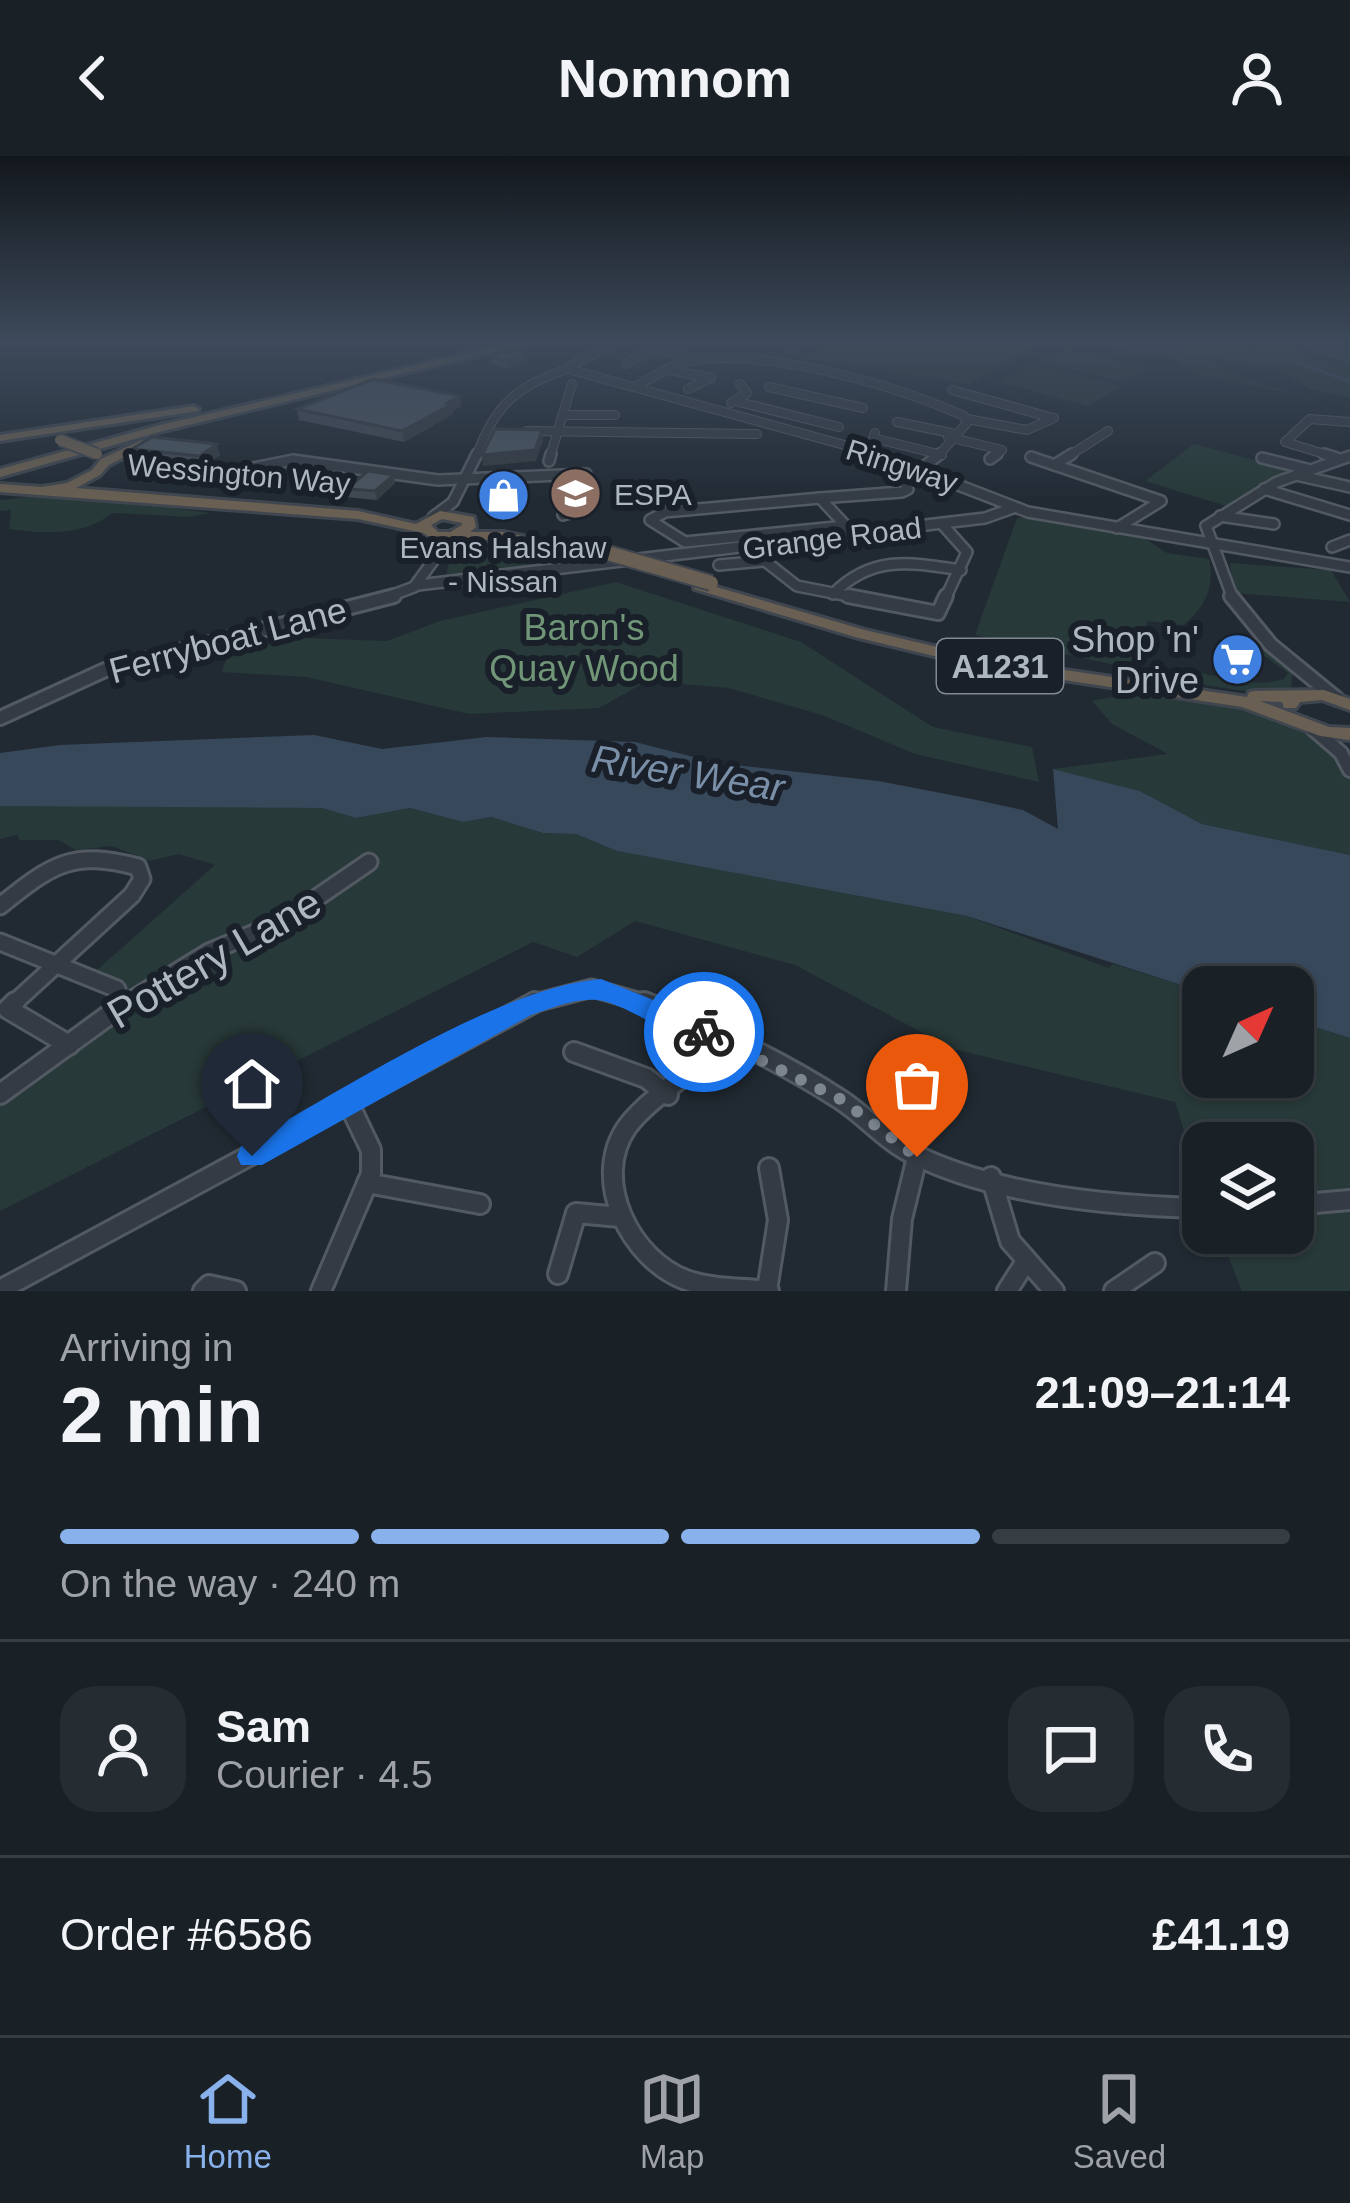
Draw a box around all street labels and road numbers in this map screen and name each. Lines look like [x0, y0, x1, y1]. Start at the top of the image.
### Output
street label: Ringway [842, 433, 962, 499]
street label: Wessington Way [126, 448, 352, 500]
street label: Grange Road [741, 511, 923, 565]
street label: Ferryboat Lane [105, 589, 351, 691]
road number: A1231 [937, 639, 1063, 693]
street label: Pottery Lane [99, 878, 329, 1038]

